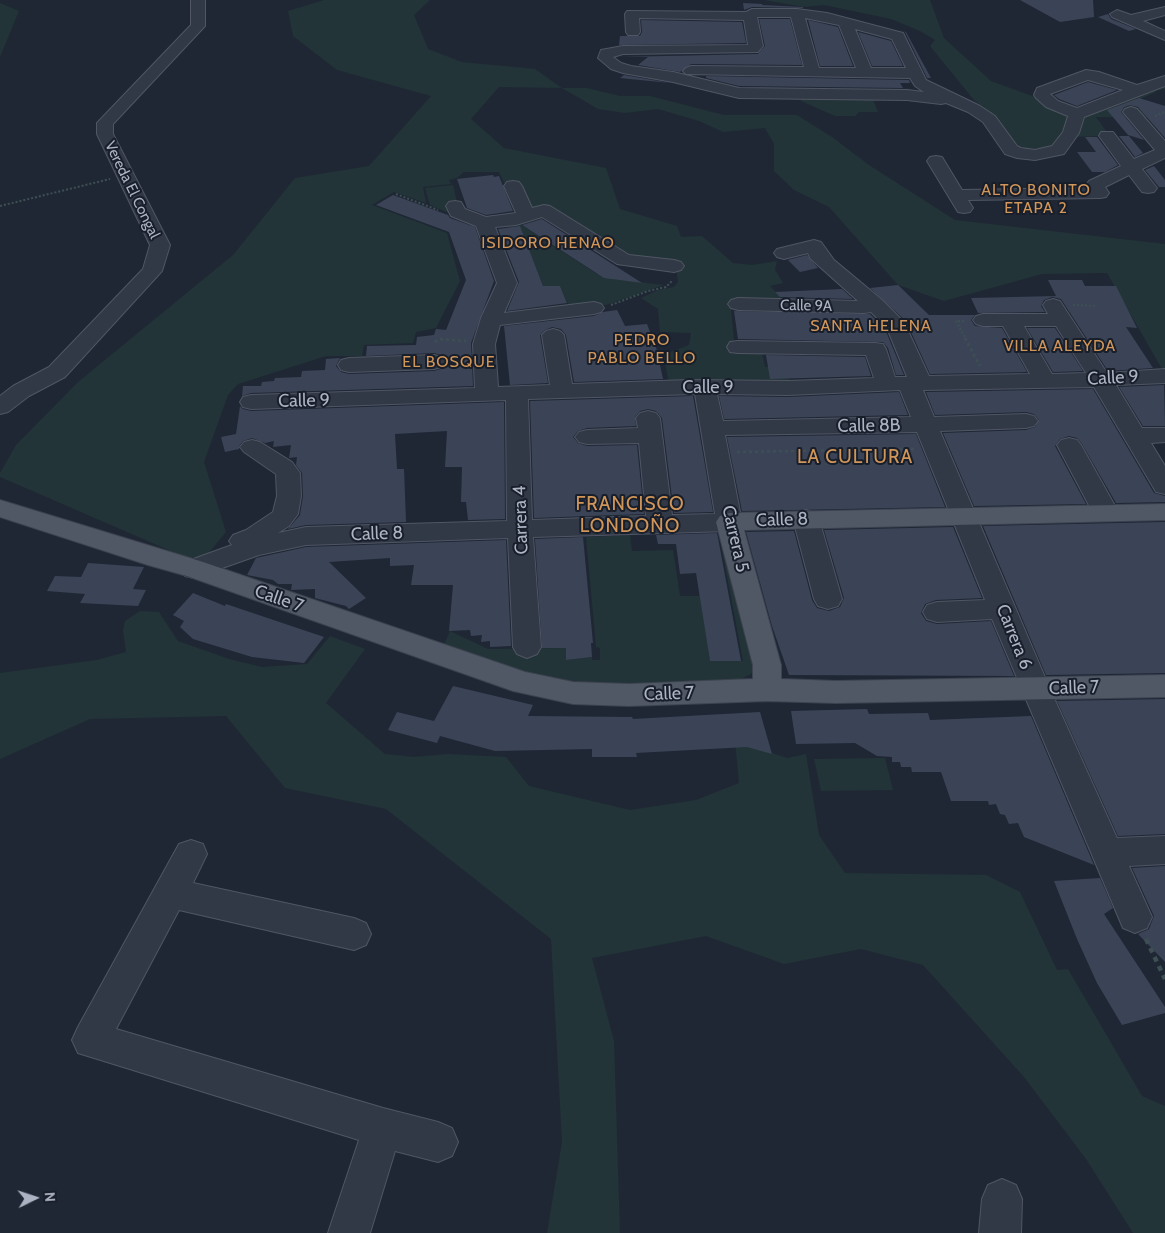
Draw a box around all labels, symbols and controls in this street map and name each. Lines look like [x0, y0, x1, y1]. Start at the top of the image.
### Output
street label: Vereda El Congal [101, 138, 163, 242]
district label: ALTO BONITO ETAPA 2 [980, 180, 1092, 218]
district label: ISIDORO HENAO [480, 233, 616, 253]
street label: Calle 9A [780, 297, 832, 315]
district label: SANTA HELENA [809, 316, 933, 336]
district label: PEDRO PABLO BELLO [586, 330, 698, 368]
district label: VILLA ALEYDA [1002, 336, 1118, 356]
district label: EL BOSQUE [401, 352, 497, 372]
street label: Calle 9 [1087, 366, 1139, 390]
street label: Calle 9 [682, 377, 734, 399]
street label: Calle 9 [278, 390, 330, 412]
street label: Calle 8B [837, 415, 901, 437]
district label: LA CULTURA [796, 446, 914, 468]
street label: Carrera 4 [509, 485, 533, 555]
district label: FRANCISCO LONDOÑO [574, 493, 686, 537]
street label: Carrera 5 [717, 503, 753, 575]
street label: Calle 8 [755, 508, 809, 532]
street label: Calle 8 [350, 522, 404, 546]
street label: Calle 7 [252, 581, 306, 617]
street label: Carrera 6 [991, 601, 1037, 673]
street label: Calle 7 [1048, 676, 1100, 700]
street label: Calle 7 [643, 682, 695, 706]
north arrow [10, 1173, 60, 1223]
text: N [41, 1191, 59, 1203]

